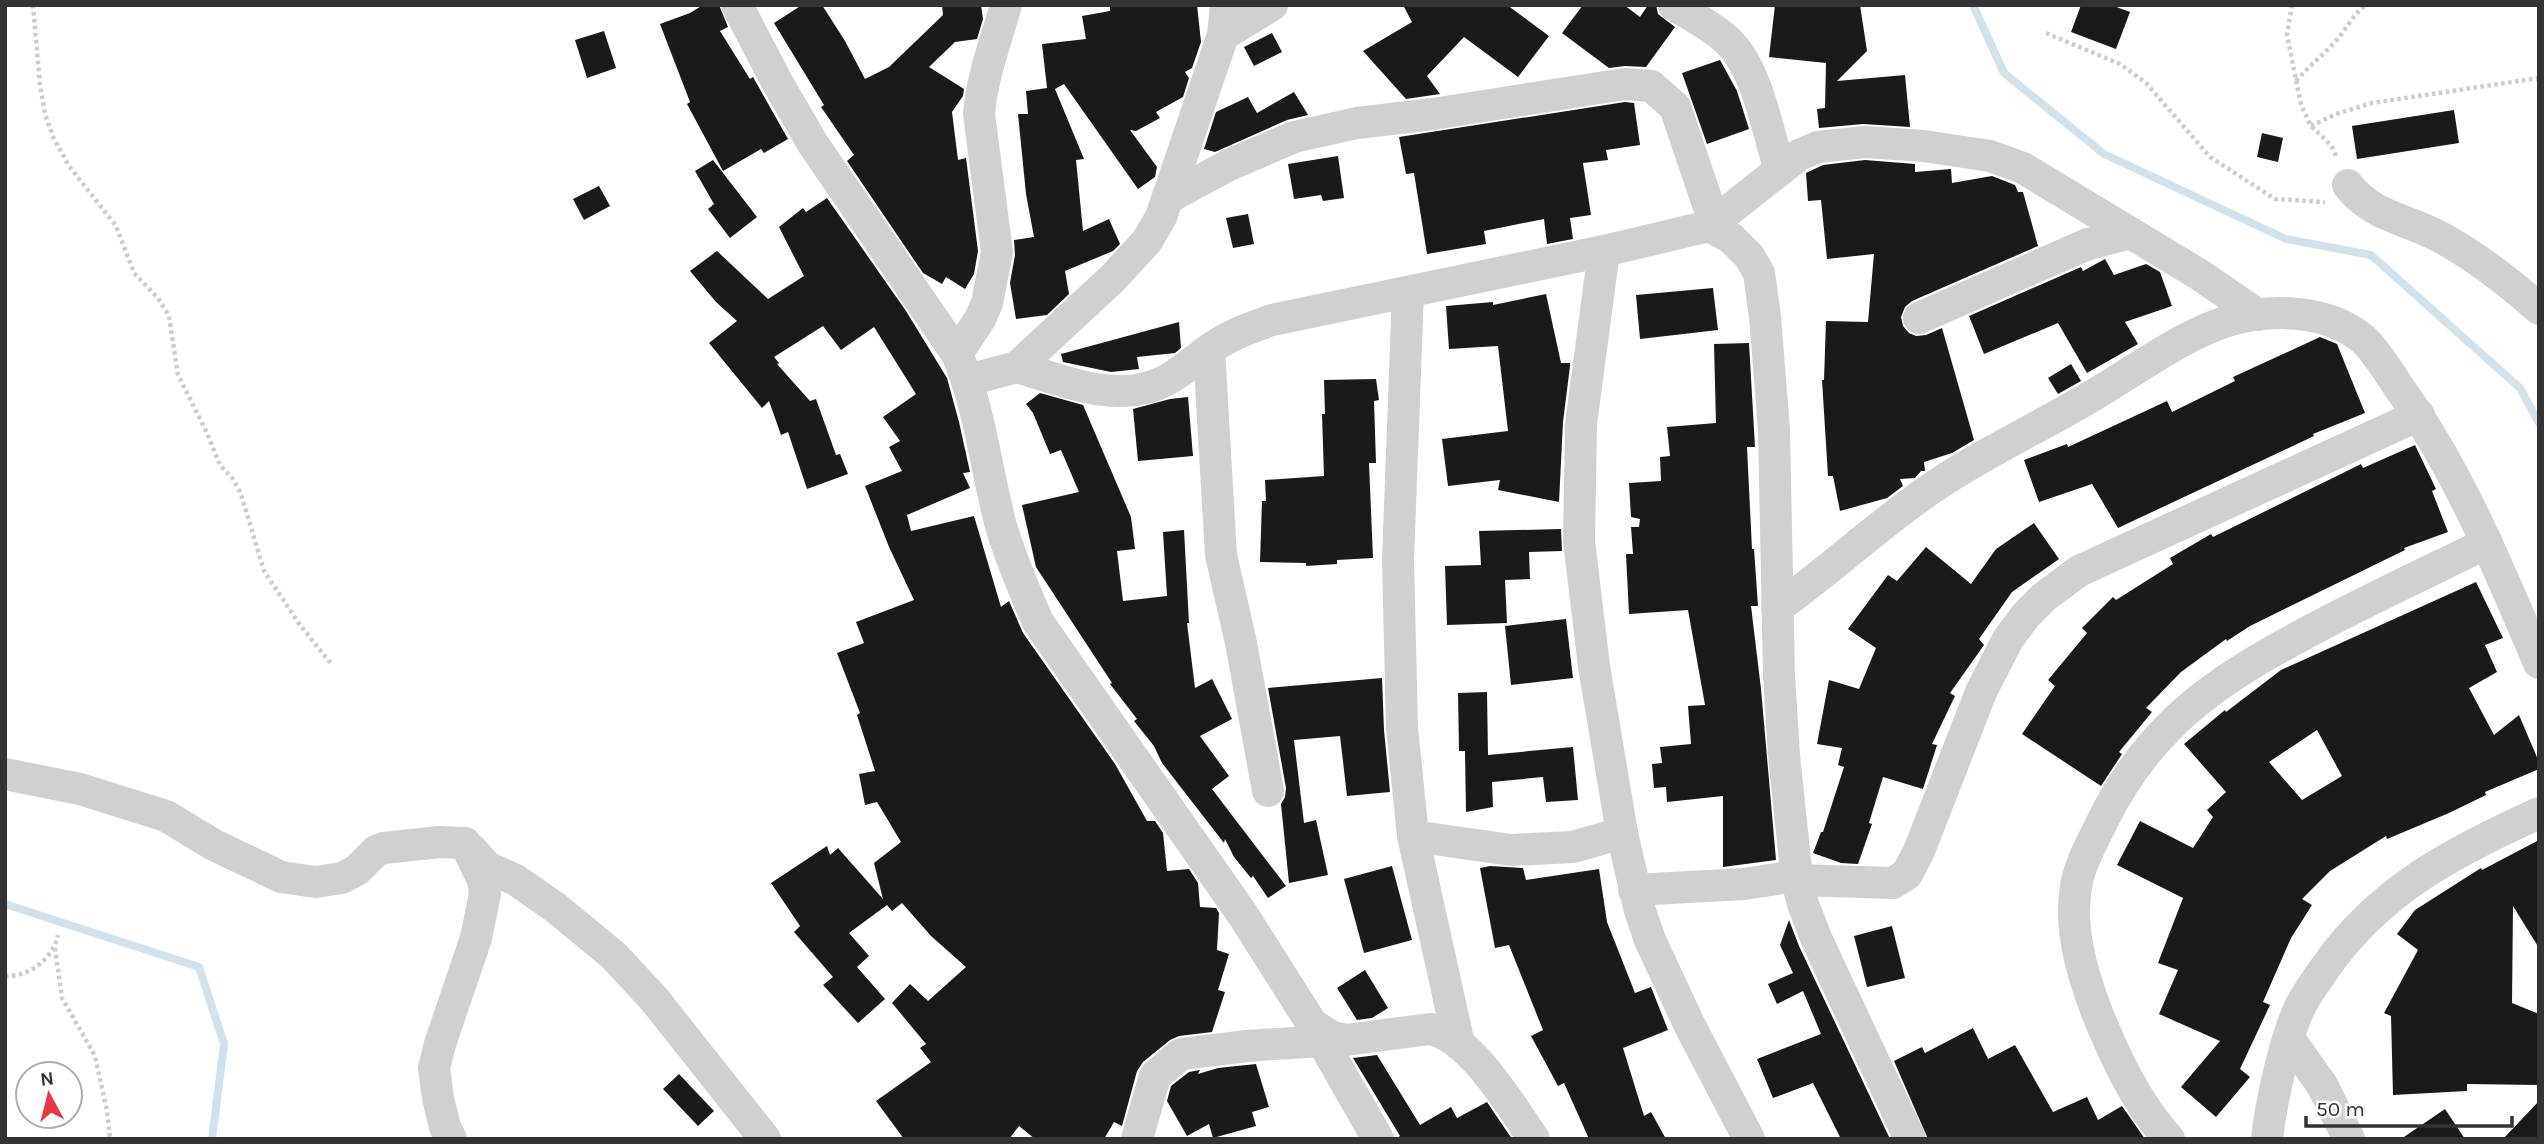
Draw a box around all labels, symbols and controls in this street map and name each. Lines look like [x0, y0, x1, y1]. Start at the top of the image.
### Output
north arrow [14, 1060, 84, 1130]
text: N [39, 1067, 55, 1091]
scale bar [2306, 1084, 2512, 1128]
text: 50 m [2316, 1097, 2365, 1121]

